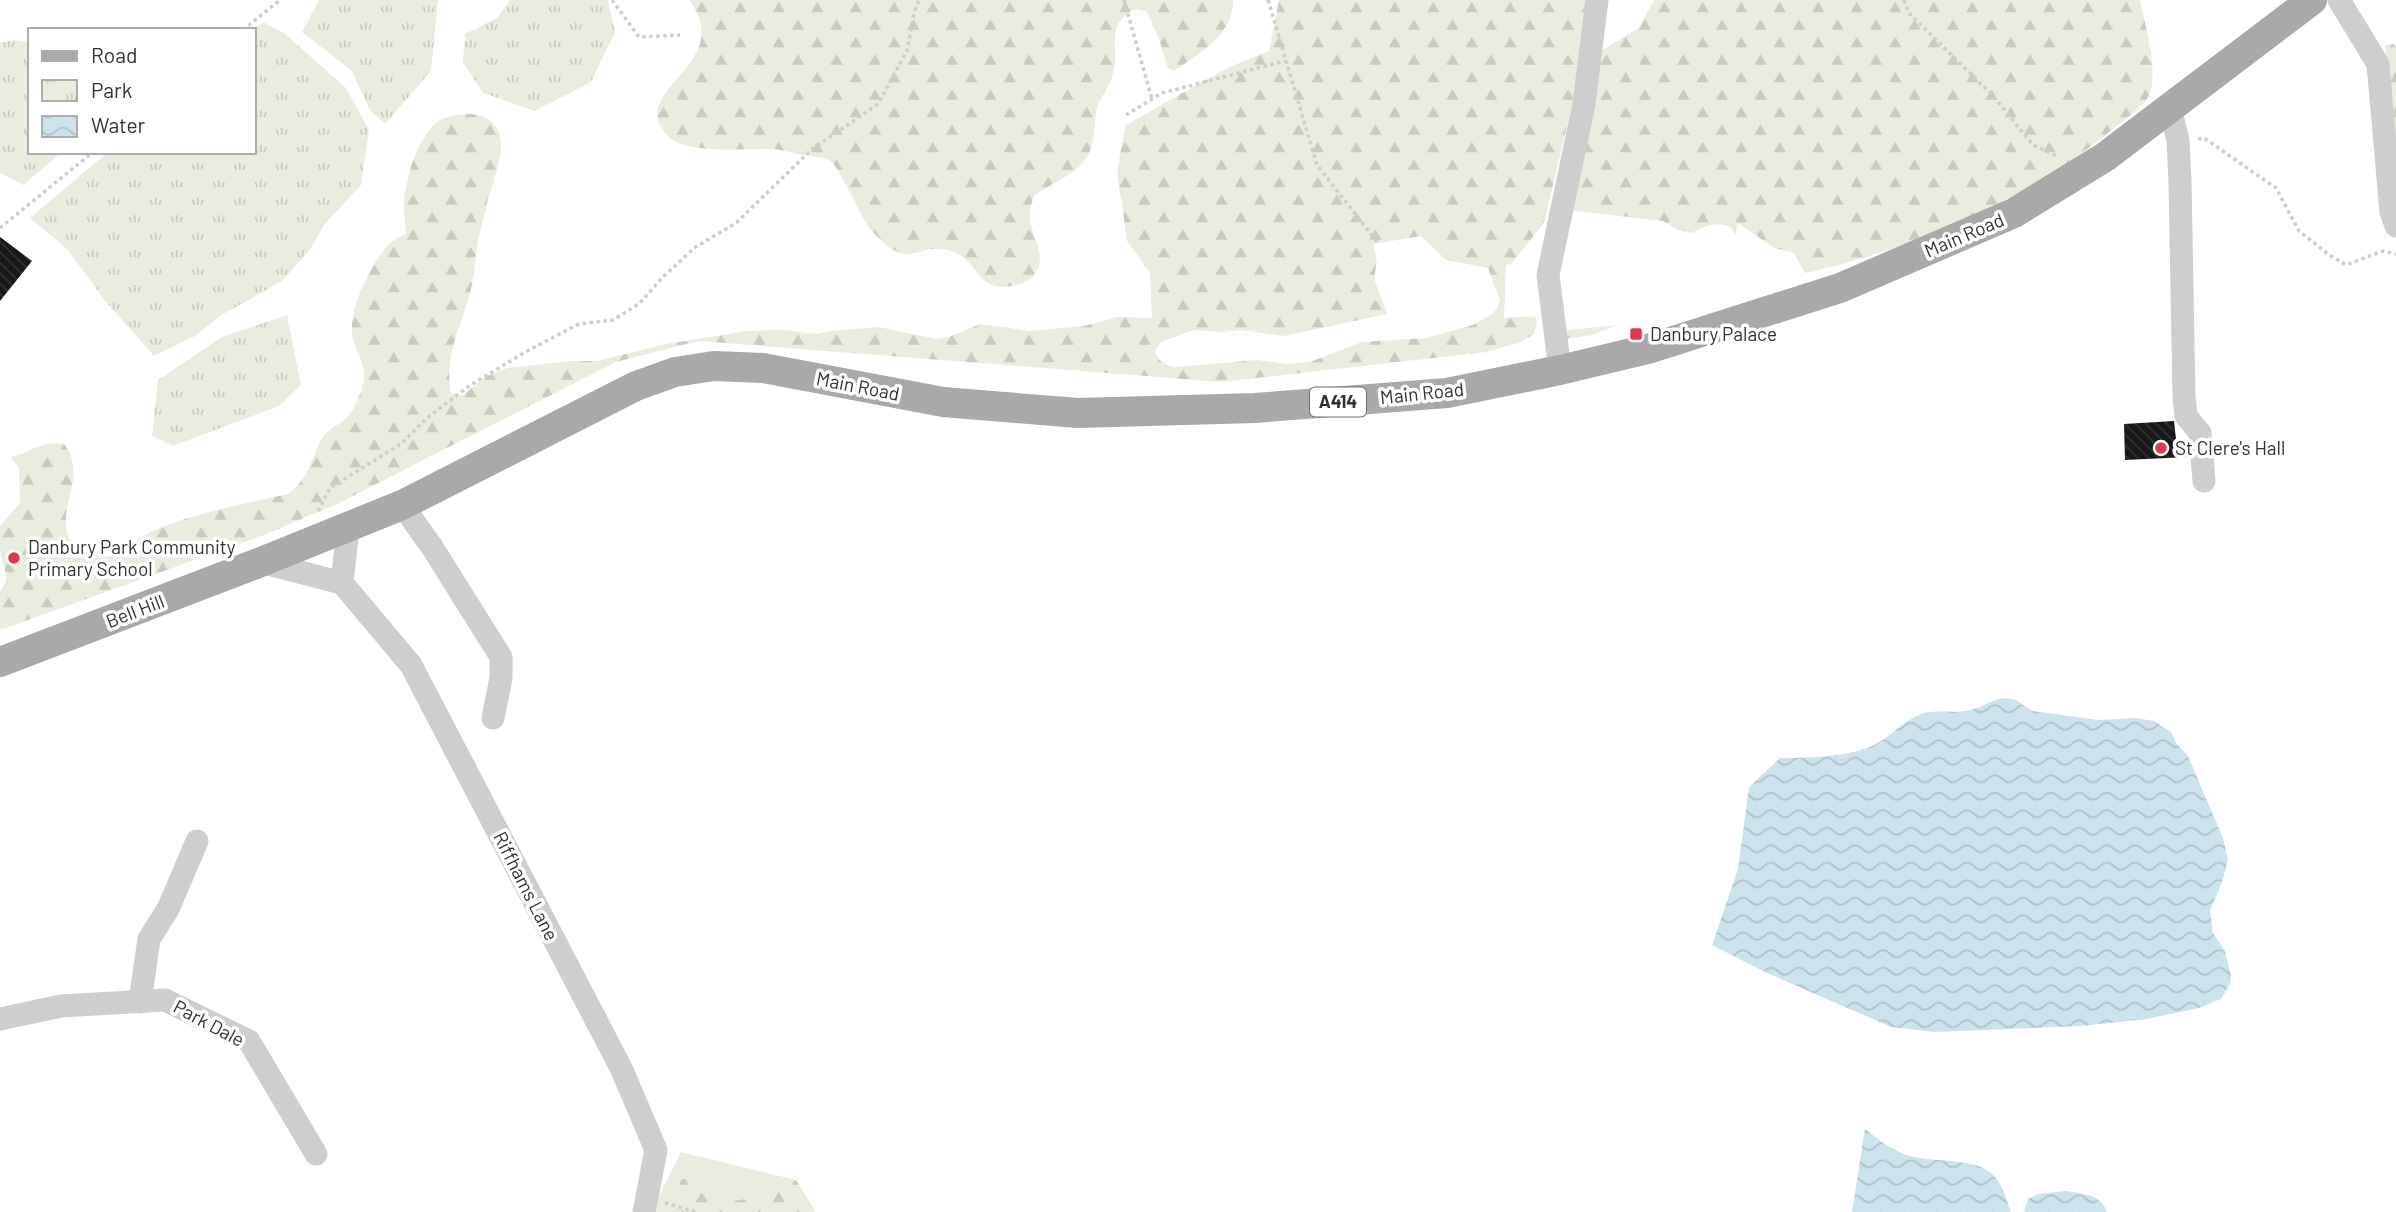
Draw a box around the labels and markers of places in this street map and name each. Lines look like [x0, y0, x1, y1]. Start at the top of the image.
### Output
place label: Danbury Palace [1650, 322, 1777, 345]
marker: Danbury Palace [1628, 326, 1644, 342]
place label: St Clere's Hall [2175, 436, 2285, 459]
marker: St Clere's Hall [2153, 440, 2169, 456]
place label: Danbury Park Community Primary School [28, 535, 236, 580]
marker: Danbury Park Community Primary School [6, 550, 22, 566]

